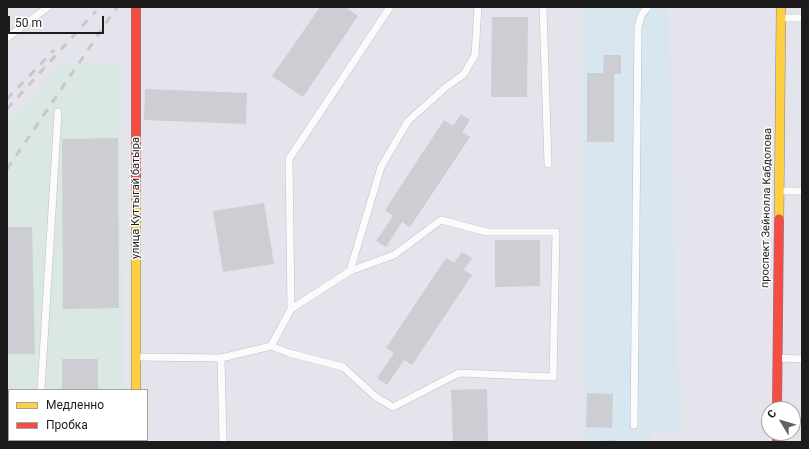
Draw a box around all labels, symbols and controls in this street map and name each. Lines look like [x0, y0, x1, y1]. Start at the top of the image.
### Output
scale bar [10, 8, 106, 34]
text: 50 m [15, 16, 42, 30]
street label: проспект Зейнолла Кабдолова [759, 128, 775, 288]
street label: улица Куттыгай батыра [129, 137, 143, 259]
legend [8, 389, 148, 441]
text: Медленно [46, 398, 104, 412]
north arrow [761, 401, 801, 441]
text: С [765, 407, 779, 421]
text: Пробка [46, 418, 88, 432]

